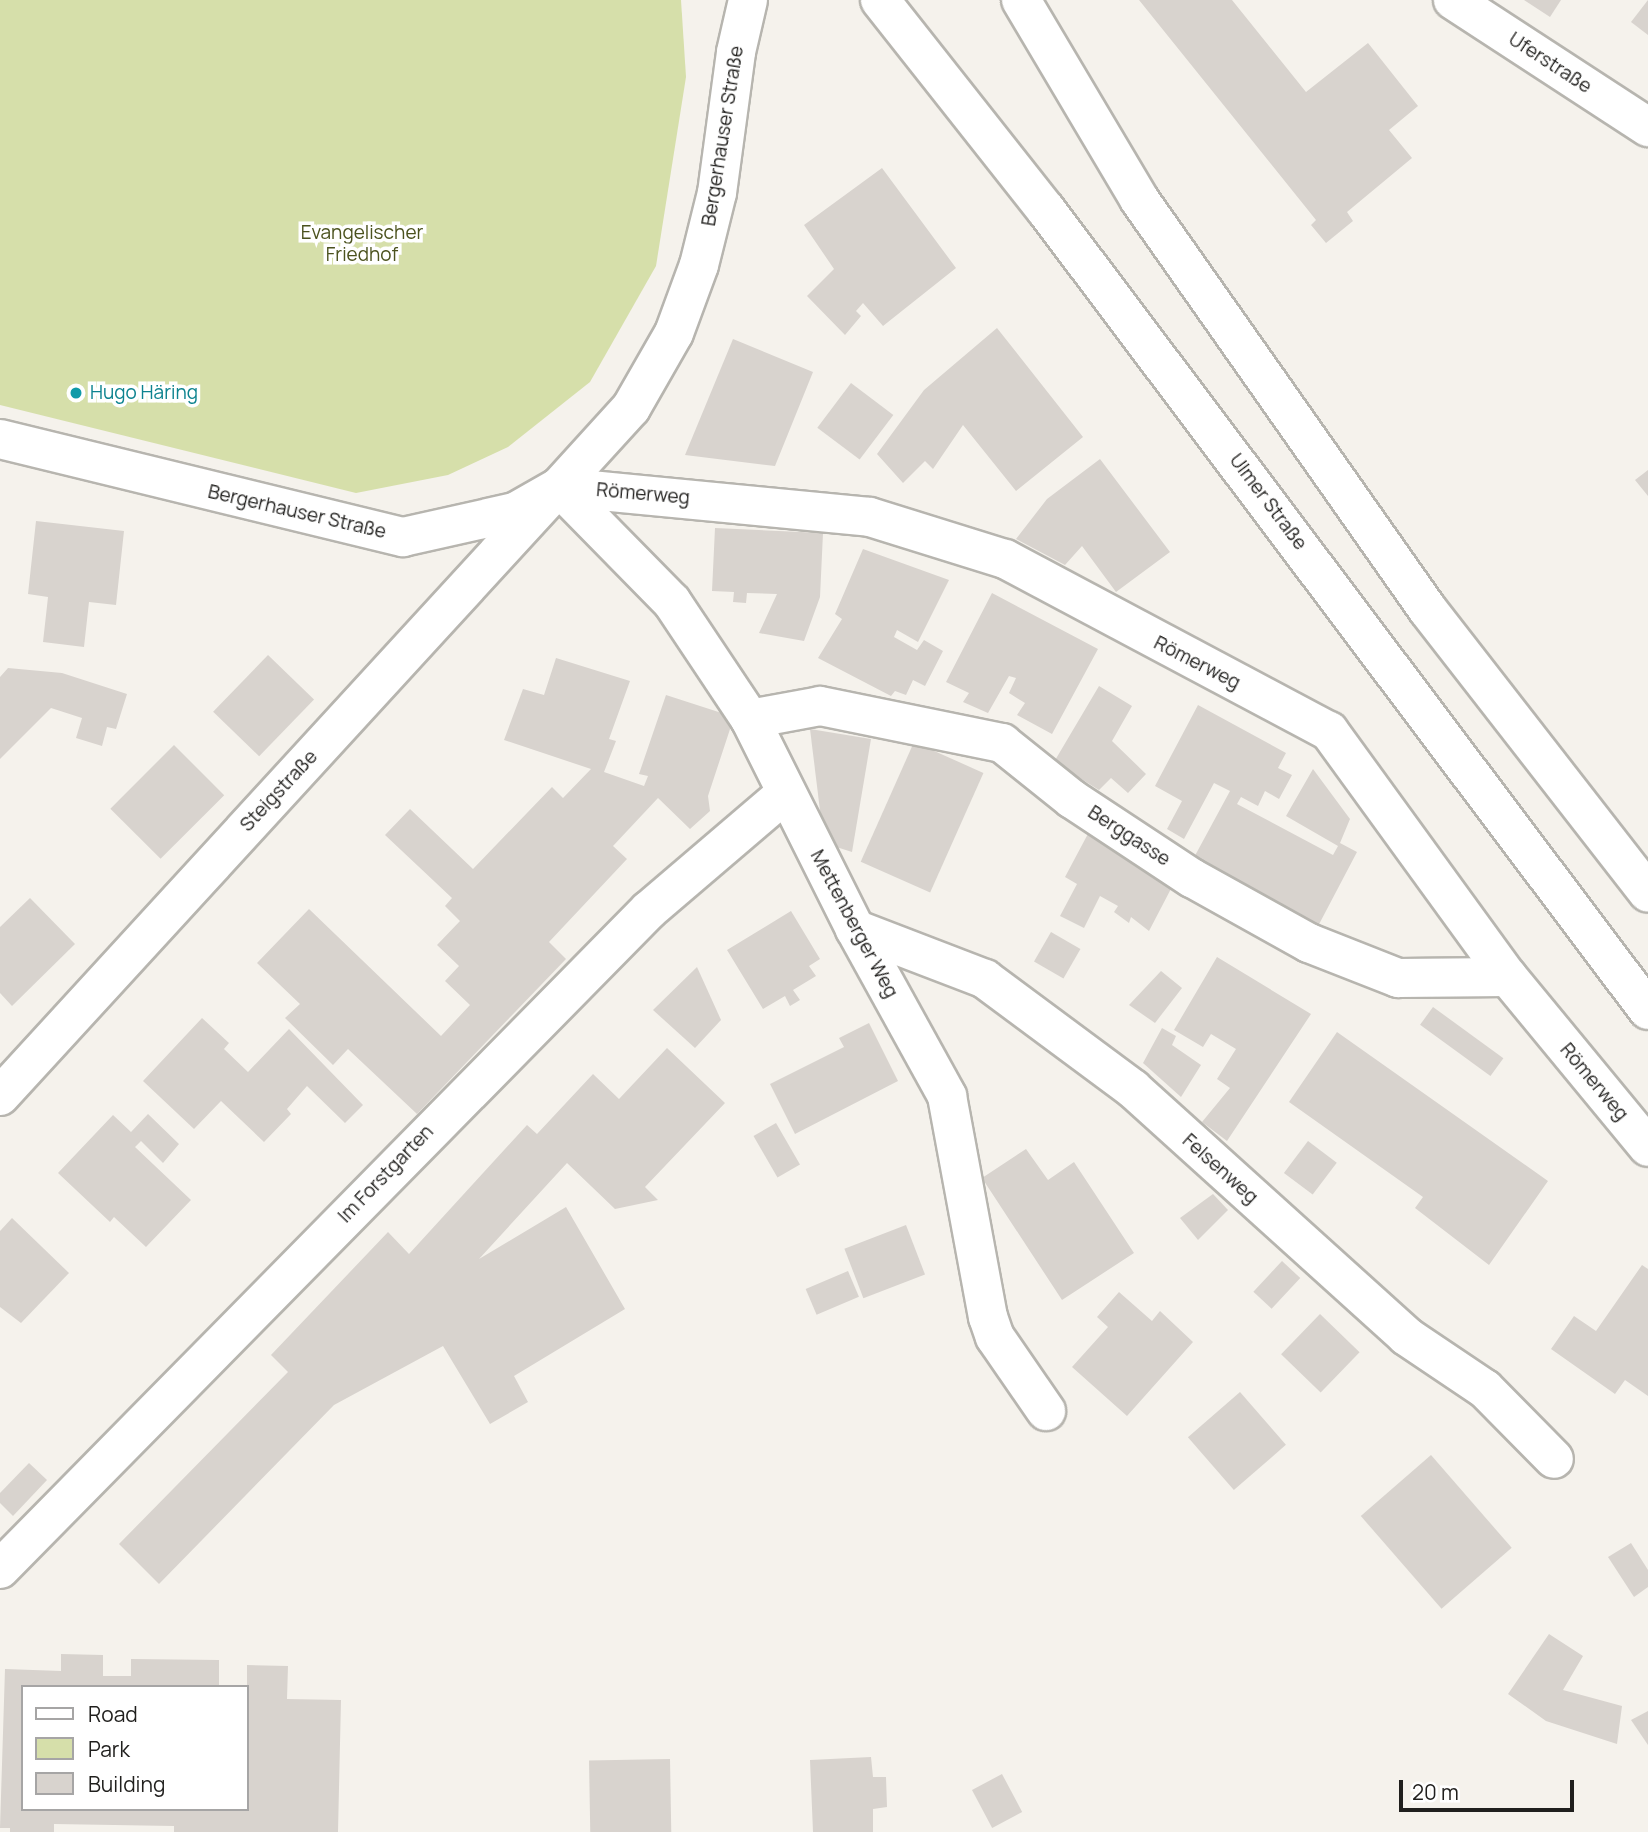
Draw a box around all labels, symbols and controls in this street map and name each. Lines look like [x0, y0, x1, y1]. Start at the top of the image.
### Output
street label: Uferstraße [1504, 28, 1596, 98]
street label: Bergerhauser Straße [697, 44, 749, 228]
park label: Evangelischer Friedhof [301, 222, 423, 266]
place label: Hugo Häring [90, 382, 198, 404]
marker: Hugo Häring [68, 385, 84, 401]
street label: Ulmer Straße [1224, 449, 1312, 555]
street label: Römerweg [595, 479, 691, 509]
street label: Bergerhauser Straße [206, 480, 388, 544]
street label: Römerweg [1150, 632, 1244, 694]
street label: Steigstraße [236, 746, 322, 836]
street label: Berggasse [1084, 801, 1174, 871]
street label: Mettenberger Weg [805, 846, 903, 1002]
street label: Römerweg [1555, 1039, 1633, 1125]
street label: Im Forstgarten [334, 1120, 438, 1228]
street label: Felsenweg [1178, 1129, 1262, 1209]
legend [21, 1685, 248, 1811]
text: Road [88, 1700, 138, 1728]
text: Park [88, 1735, 130, 1763]
scale bar [1403, 1766, 1578, 1810]
text: Building [88, 1770, 165, 1798]
text: 20 m [1412, 1778, 1459, 1806]

